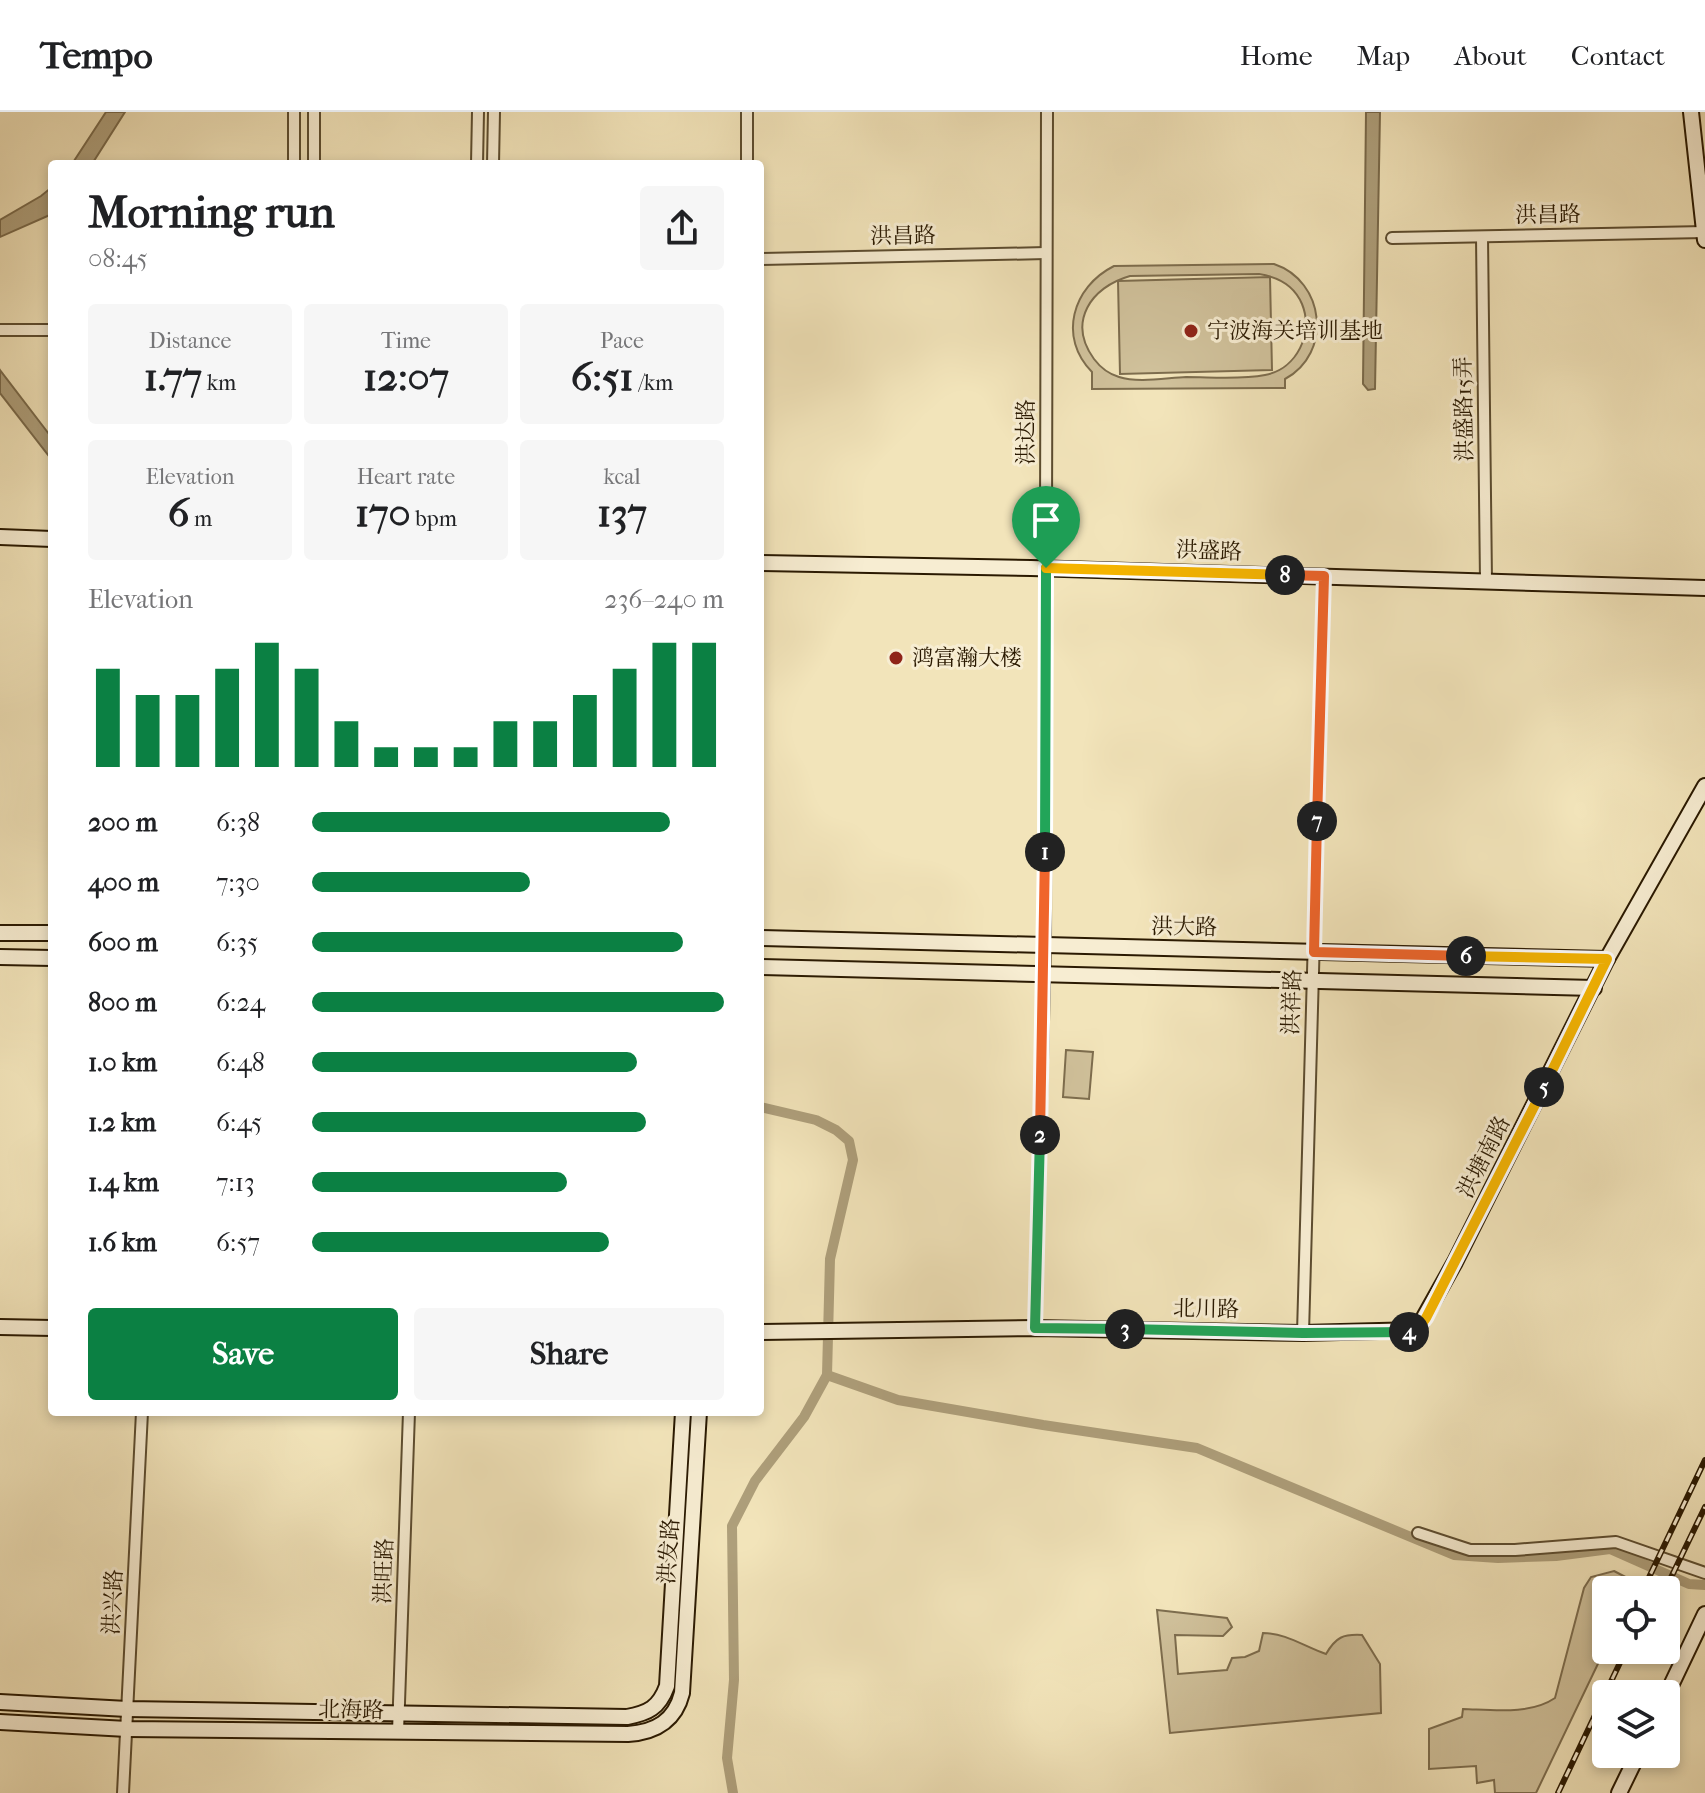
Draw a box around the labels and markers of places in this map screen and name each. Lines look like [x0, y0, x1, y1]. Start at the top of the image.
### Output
place label: 宁波海关培训基地 [1207, 318, 1383, 344]
marker: 宁波海关培训基地 [1182, 322, 1200, 340]
pin [1012, 486, 1080, 568]
pin: 8 [1265, 555, 1305, 595]
place label: 鸿富瀚大楼 [912, 645, 1022, 671]
marker: 鸿富瀚大楼 [887, 649, 905, 667]
pin: 7 [1297, 801, 1337, 841]
pin: 1 [1025, 832, 1065, 872]
pin: 6 [1446, 936, 1486, 976]
pin: 5 [1524, 1067, 1564, 1107]
pin: 2 [1020, 1115, 1060, 1155]
pin: 3 [1105, 1309, 1145, 1349]
pin: 4 [1389, 1312, 1429, 1352]

